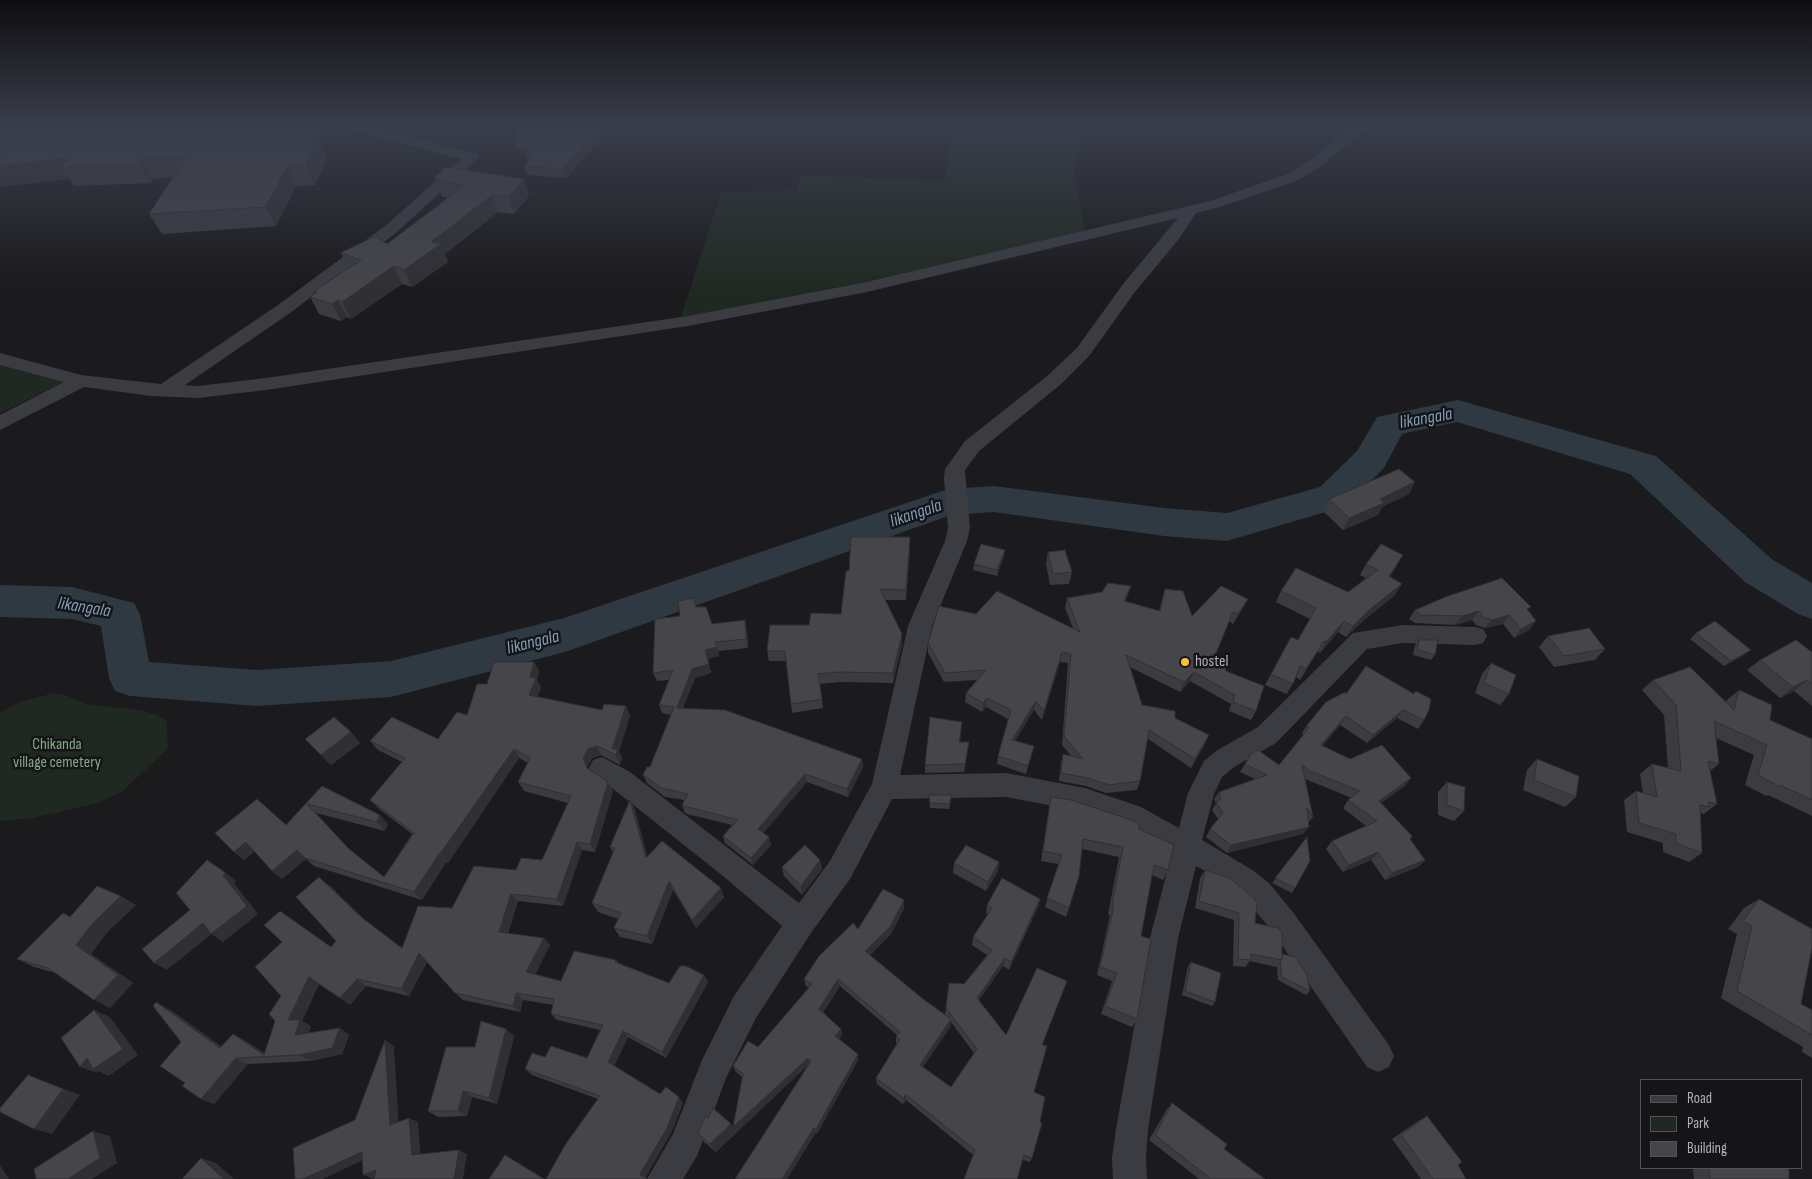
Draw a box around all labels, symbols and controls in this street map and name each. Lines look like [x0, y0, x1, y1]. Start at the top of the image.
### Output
water label: likangala [1398, 404, 1454, 434]
water label: likangala [887, 495, 945, 533]
water label: likangala [56, 593, 112, 623]
water label: likangala [505, 626, 561, 660]
place label: hostel [1195, 652, 1228, 672]
marker: hostel [1179, 656, 1191, 668]
park label: Chikanda village cemetery [13, 735, 101, 773]
legend [1640, 1079, 1802, 1169]
text: Road [1687, 1089, 1712, 1108]
text: Park [1687, 1114, 1709, 1133]
text: Building [1687, 1139, 1727, 1158]

